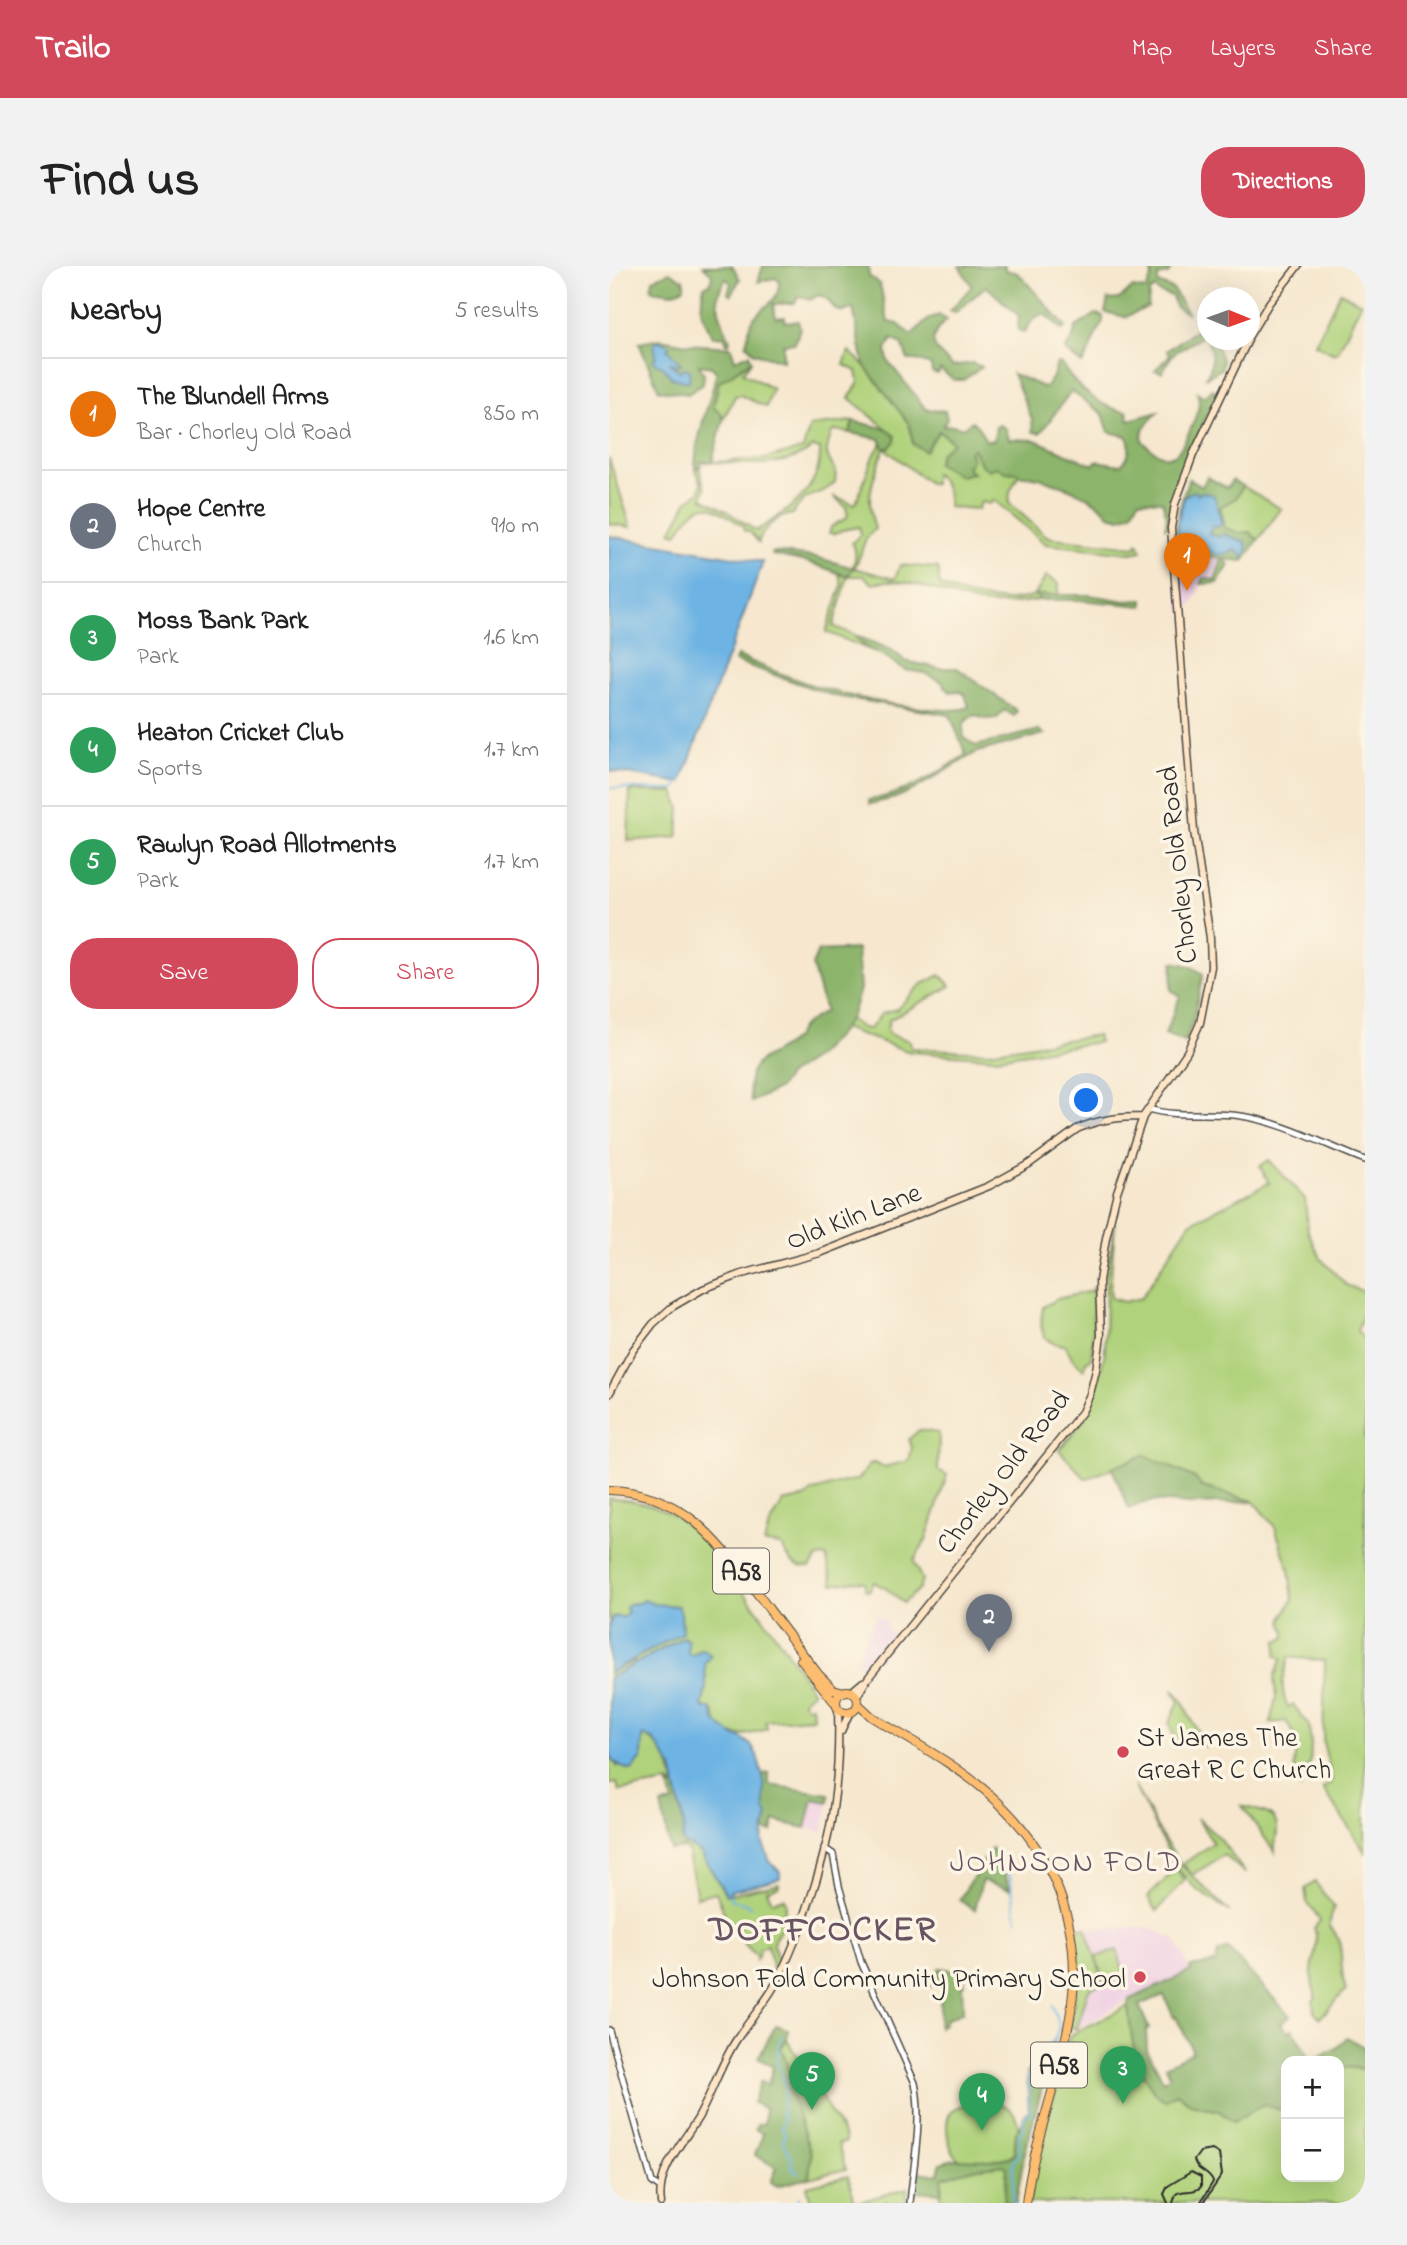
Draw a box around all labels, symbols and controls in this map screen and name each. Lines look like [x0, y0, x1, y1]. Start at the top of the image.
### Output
text: Trailo [35, 25, 111, 73]
text: Map [1132, 32, 1172, 67]
text: Layers [1210, 32, 1276, 67]
text: Share [1314, 32, 1372, 67]
text: Find us [42, 146, 199, 218]
button: Directions [1201, 147, 1365, 218]
north arrow [1197, 287, 1260, 350]
text: Nearby [70, 290, 162, 334]
text: 5 results [455, 295, 539, 328]
text: The Blundell Arms [137, 379, 329, 417]
text: 1 [89, 398, 97, 431]
text: 850 m [484, 398, 539, 431]
text: Bar · Chorley Old Road [137, 417, 351, 450]
text: Hope Centre [137, 491, 265, 529]
text: 2 [87, 510, 99, 543]
text: 910 m [491, 510, 539, 543]
text: Church [137, 529, 202, 562]
pin: 1 [1164, 533, 1210, 591]
text: Moss Bank Park [137, 603, 309, 641]
text: 3 [88, 622, 98, 655]
text: 1.6 km [483, 622, 539, 655]
text: Park [137, 641, 179, 674]
text: Heaton Cricket Club [137, 715, 343, 753]
text: 4 [88, 734, 98, 767]
text: 1.7 km [484, 734, 539, 767]
text: Sports [137, 753, 203, 786]
street label: Chorley Old Road [1149, 764, 1210, 965]
text: Rawlyn Road Allotments [137, 827, 397, 865]
text: 5 [86, 846, 100, 879]
text: 1.7 km [484, 846, 539, 879]
text: Park [137, 865, 179, 898]
button: Save [70, 938, 298, 1009]
button: Share [312, 938, 539, 1009]
your location [1069, 1083, 1103, 1117]
street label: Old Kiln Lane [781, 1174, 928, 1263]
street label: Chorley Old Road [928, 1382, 1082, 1564]
road number: A58 [713, 1548, 769, 1594]
pin: 2 [966, 1594, 1012, 1652]
place label: St James The Great R C Church [1137, 1719, 1331, 1792]
marker: St James The Great R C Church [1115, 1744, 1131, 1760]
district label: JOHNSON FOLD [950, 1842, 1182, 1886]
district label: DOFFCOCKER [707, 1906, 937, 1957]
place label: Johnson Fold Community Primary School [652, 1960, 1126, 2001]
marker: Johnson Fold Community Primary School [1132, 1969, 1148, 1985]
road number: A58 [1031, 2042, 1087, 2088]
pin: 3 [1100, 2046, 1146, 2104]
pin: 5 [789, 2052, 835, 2110]
map controls [1281, 2056, 1344, 2182]
button: + [1281, 2056, 1344, 2119]
pin: 4 [959, 2073, 1005, 2131]
button: − [1281, 2119, 1344, 2182]

